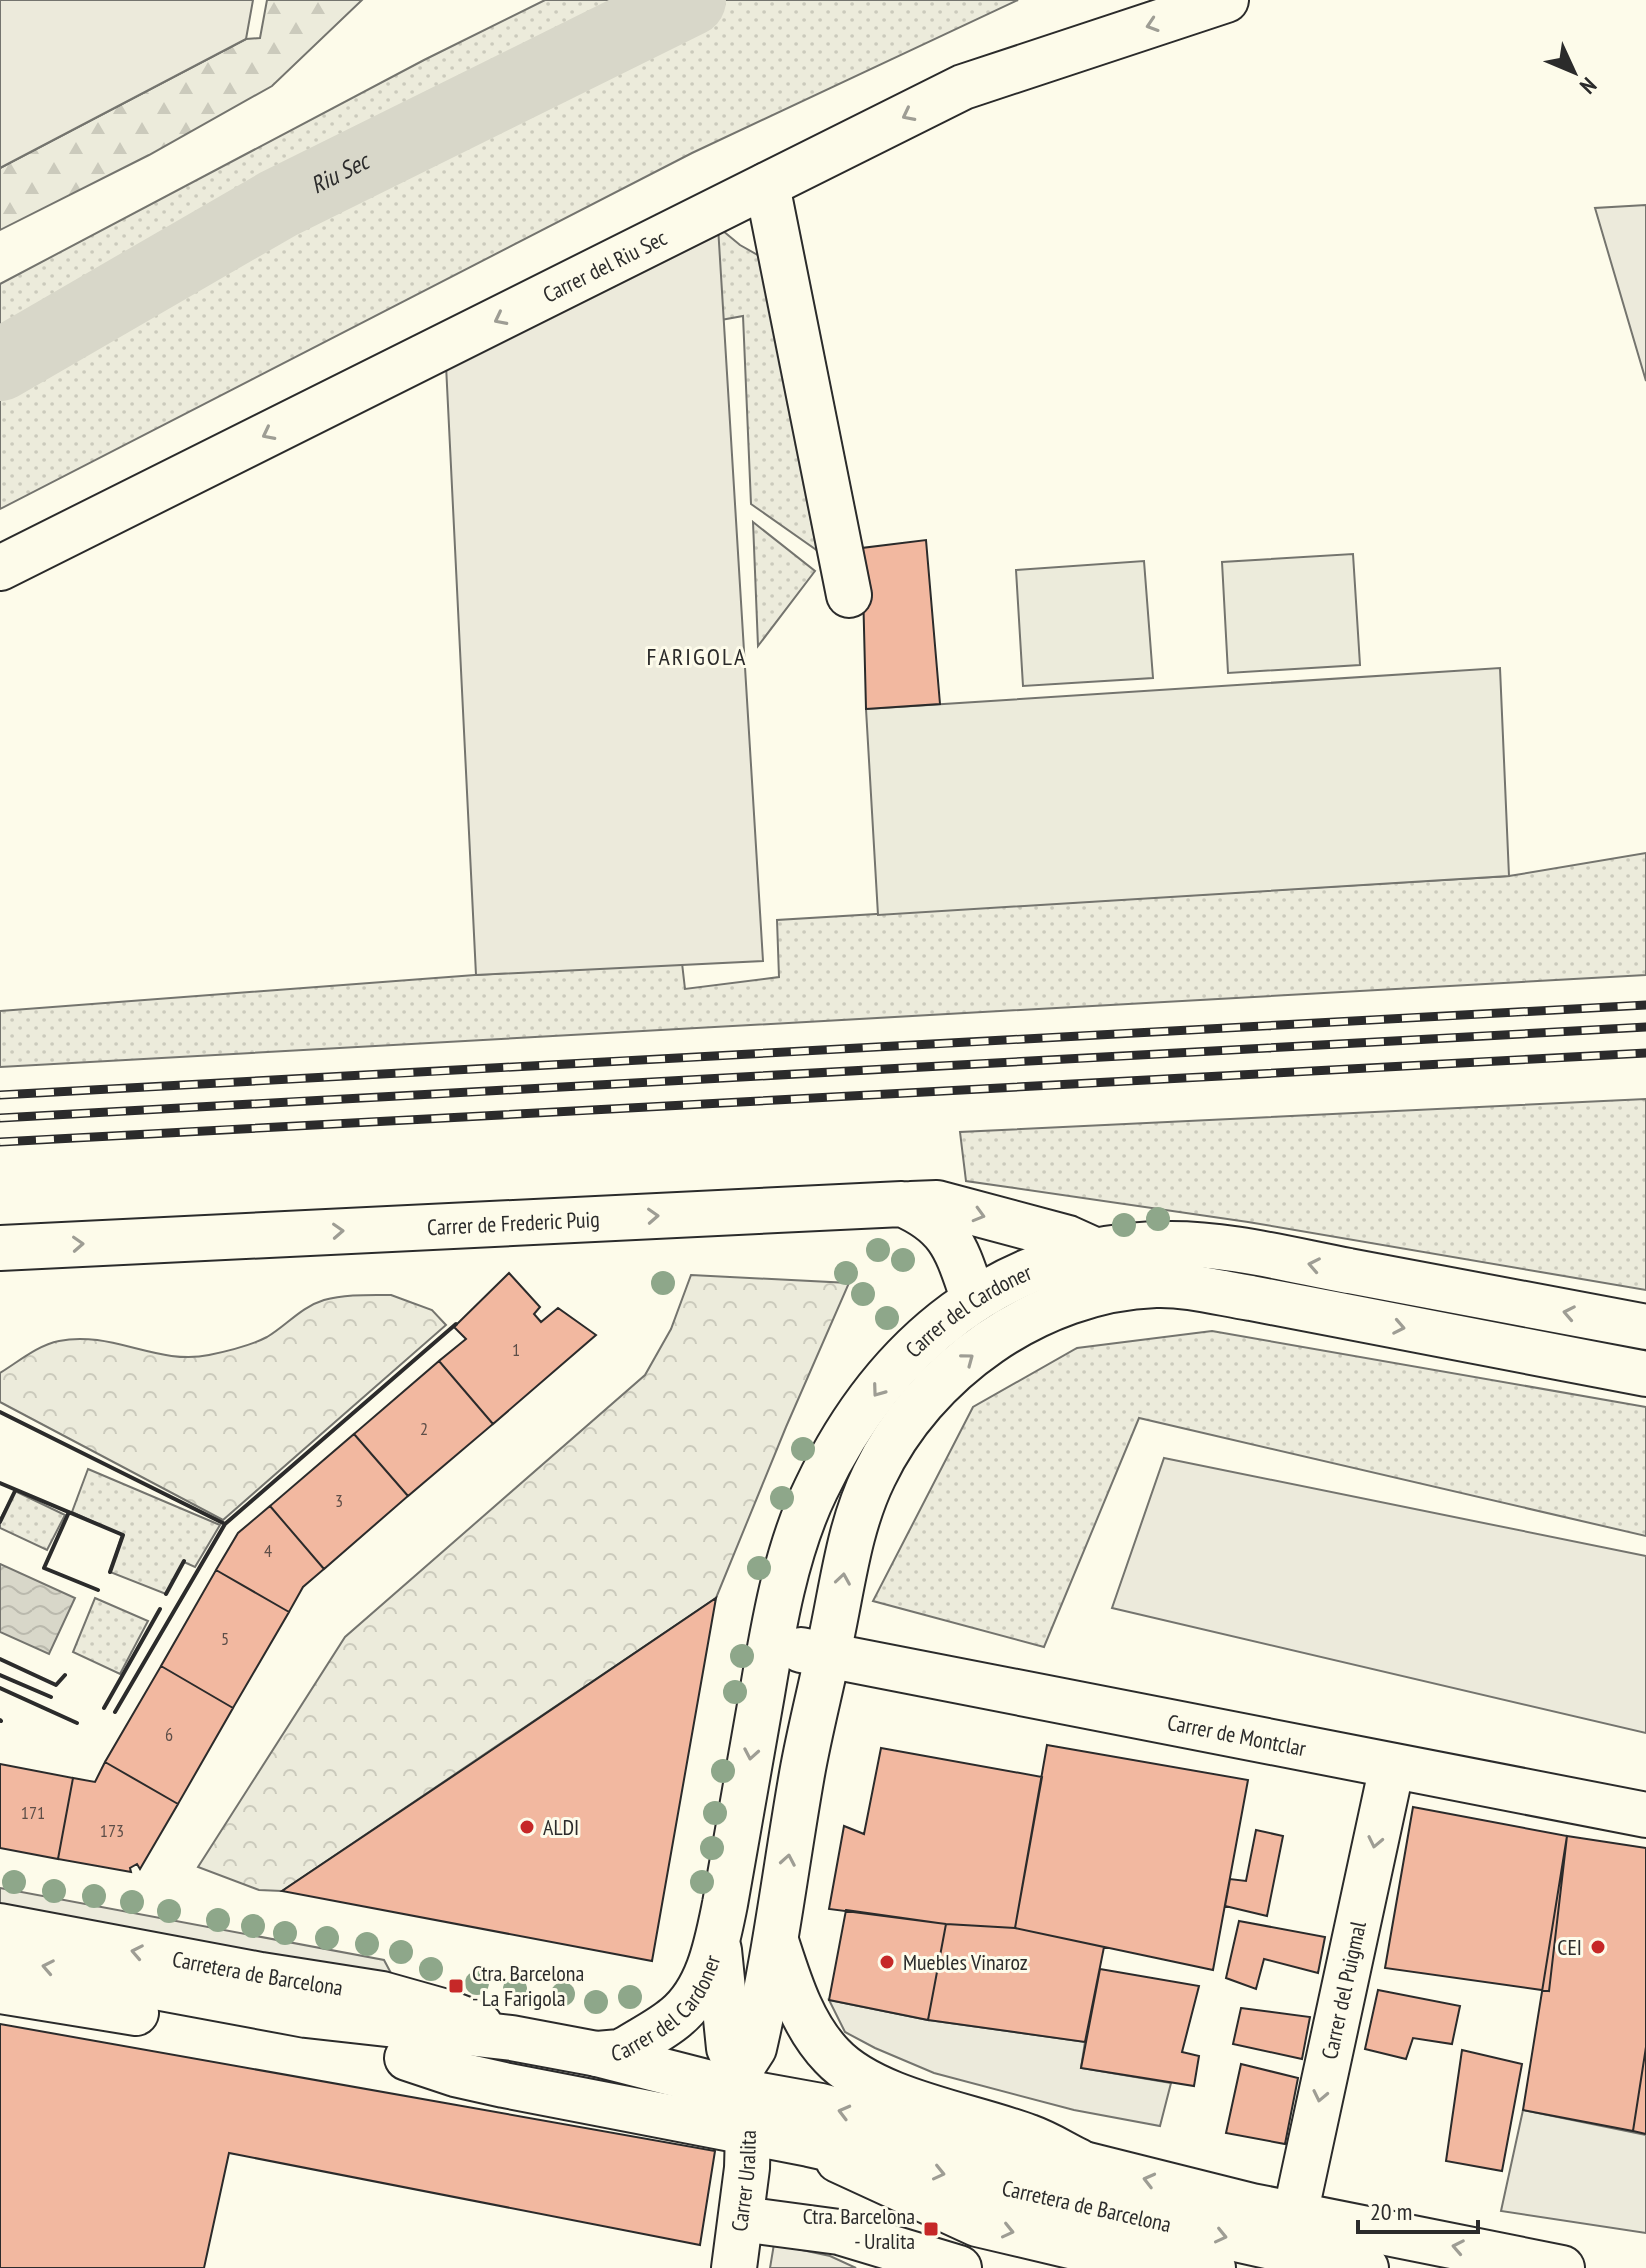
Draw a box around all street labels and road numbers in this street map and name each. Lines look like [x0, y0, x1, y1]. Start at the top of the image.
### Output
street label: Carrer del Riu Sec [538, 223, 671, 309]
street label: Carrer de Frederic Puig [426, 1205, 600, 1241]
street label: Carrer del Cardoner [899, 1258, 1036, 1363]
street label: Carrer de Montclar [1165, 1708, 1308, 1762]
street label: Carrer del Puigmal [1315, 1918, 1372, 2062]
street label: Carretera de Barcelona [170, 1945, 345, 2002]
street label: Carrer del Cardoner [610, 1952, 726, 2067]
street label: Carrer Uralita [725, 2130, 762, 2233]
street label: Carretera de Barcelona [1000, 2173, 1174, 2238]

